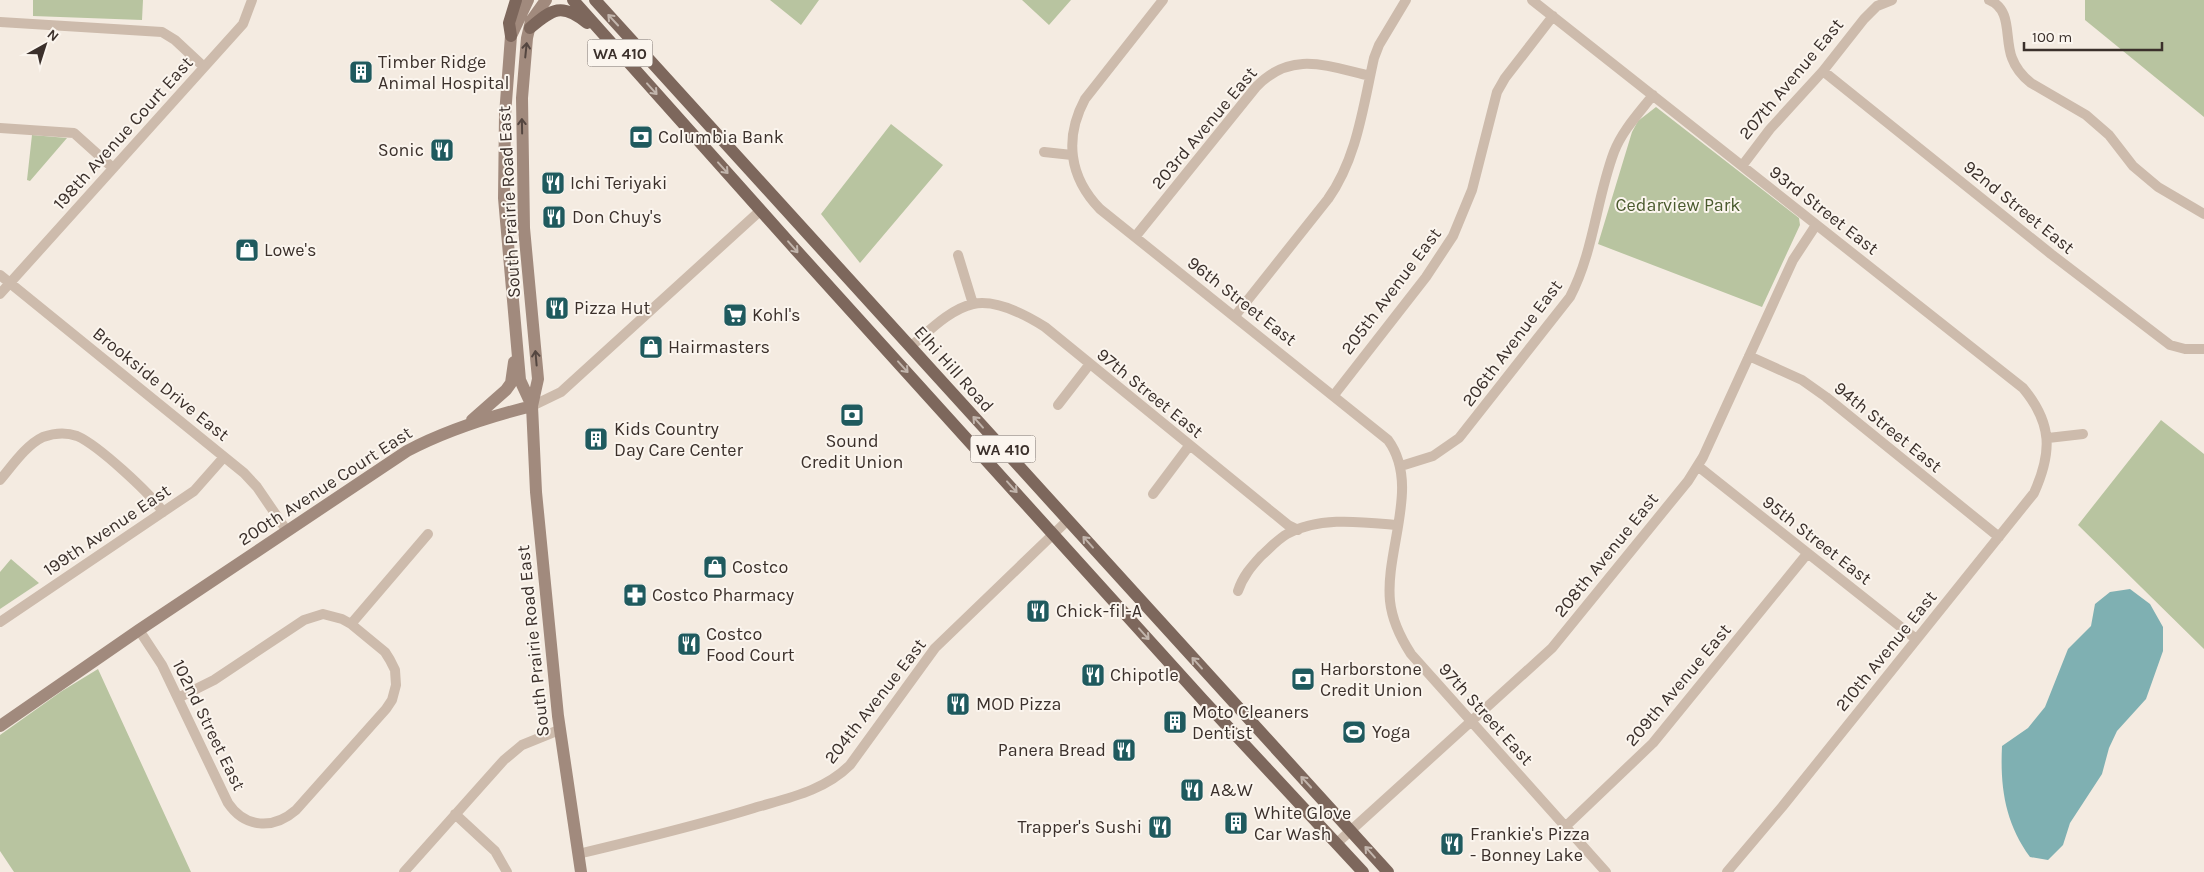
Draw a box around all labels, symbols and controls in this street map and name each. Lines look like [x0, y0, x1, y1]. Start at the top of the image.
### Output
one-way arrow [607, 13, 619, 26]
street label: 207th Avenue East [1734, 14, 1848, 144]
north arrow [20, 20, 70, 70]
scale bar [2024, 20, 2162, 52]
text: N [44, 26, 62, 45]
text: 100 m [2032, 28, 2072, 46]
road number: WA 410 [588, 40, 652, 66]
one-way arrow [521, 42, 531, 58]
place label: Timber Ridge Animal Hospital [378, 51, 510, 94]
street label: 198th Avenue Court East [48, 52, 198, 214]
building icon: Timber Ridge Animal Hospital [348, 59, 374, 85]
street label: 203rd Avenue East [1146, 62, 1262, 194]
one-way arrow [646, 82, 658, 95]
street label: South Prairie Road East [493, 105, 525, 299]
one-way arrow [518, 119, 527, 135]
bank icon: Columbia Bank [628, 124, 654, 150]
place label: Columbia Bank [658, 126, 784, 148]
restaurant icon: Sonic [429, 137, 455, 163]
place label: Sonic [378, 139, 424, 161]
street label: 92nd Street East [1959, 155, 2079, 259]
street label: 93rd Street East [1765, 161, 1883, 260]
one-way arrow [718, 162, 729, 175]
restaurant icon: Ichi Teriyaki [540, 170, 566, 196]
place label: Ichi Teriyaki [570, 172, 667, 194]
park label: Cedarview Park [1616, 194, 1740, 216]
restaurant icon: Don Chuy's [541, 204, 567, 230]
place label: Don Chuy's [572, 206, 662, 228]
street label: 205th Avenue East [1336, 223, 1446, 359]
shop icon: Lowe's [234, 237, 260, 263]
place label: Lowe's [264, 239, 316, 261]
one-way arrow [788, 240, 799, 253]
street label: 96th Street East [1183, 252, 1301, 351]
street label: 206th Avenue East [1457, 275, 1567, 411]
restaurant icon: Pizza Hut [544, 295, 570, 321]
place label: Pizza Hut [574, 297, 651, 319]
supermarket icon: Kohl's [722, 302, 748, 328]
place label: Kohl's [752, 304, 801, 326]
street label: Elhi Hill Road [909, 321, 999, 417]
street label: Brookside Drive East [88, 322, 234, 446]
shop icon: Hairmasters [638, 334, 664, 360]
place label: Hairmasters [668, 336, 770, 358]
street label: 97th Street East [1092, 343, 1208, 443]
one-way arrow [531, 351, 541, 367]
one-way arrow [897, 360, 909, 373]
street label: 94th Street East [1830, 377, 1947, 477]
bank icon: Sound Credit Union [839, 402, 865, 428]
one-way arrow [972, 415, 984, 428]
place label: Kids Country Day Care Center [614, 418, 744, 461]
street label: 200th Avenue Court East [234, 421, 416, 550]
building icon: Kids Country Day Care Center [583, 426, 609, 452]
place label: Sound Credit Union [801, 430, 903, 473]
road number: WA 410 [970, 436, 1036, 462]
street label: 199th Avenue East [39, 479, 175, 581]
one-way arrow [1006, 481, 1018, 494]
street label: 208th Avenue East [1549, 488, 1663, 622]
street label: 95th Street East [1758, 491, 1876, 590]
one-way arrow [1083, 536, 1094, 549]
street label: South Prairie Road East [512, 544, 554, 738]
shop icon: Costco [702, 554, 728, 580]
place label: Costco [732, 556, 788, 578]
pharmacy icon: Costco Pharmacy [622, 582, 648, 608]
place label: Costco Pharmacy [652, 584, 795, 606]
street label: 210th Avenue East [1831, 586, 1941, 716]
restaurant icon: Chick-fil-A [1025, 598, 1051, 624]
place label: Chick-fil-A [1056, 600, 1142, 622]
street label: 209th Avenue East [1620, 619, 1736, 751]
place label: Costco Food Court [706, 623, 795, 666]
one-way arrow [1138, 628, 1150, 641]
restaurant icon: Costco Food Court [676, 631, 702, 657]
street label: 204th Avenue East [819, 634, 931, 768]
street label: 102nd Street East [168, 656, 250, 794]
one-way arrow [1191, 656, 1203, 669]
place label: Harborstone Credit Union [1320, 658, 1423, 701]
street label: 97th Street East [1434, 658, 1538, 770]
restaurant icon: Chipotle [1080, 662, 1106, 688]
place label: Chipotle [1110, 664, 1179, 686]
bank icon: Harborstone Credit Union [1290, 666, 1316, 692]
restaurant icon: MOD Pizza [945, 691, 971, 717]
place label: MOD Pizza [976, 693, 1061, 715]
place label: Moto Cleaners Dentist [1192, 701, 1309, 744]
building icon: Moto Cleaners Dentist [1162, 709, 1188, 735]
sports icon: Yoga [1341, 719, 1367, 745]
place label: Yoga [1372, 721, 1411, 743]
restaurant icon: Panera Bread [1111, 737, 1137, 763]
place label: Panera Bread [998, 739, 1106, 761]
one-way arrow [1300, 776, 1312, 789]
restaurant icon: A&W [1179, 777, 1205, 803]
place label: A&W [1210, 779, 1253, 801]
place label: White Glove Car Wash [1254, 802, 1351, 845]
building icon: White Glove Car Wash [1223, 810, 1249, 836]
restaurant icon: Trapper's Sushi [1147, 814, 1173, 840]
place label: Trapper's Sushi [1017, 816, 1142, 838]
place label: Frankie's Pizza - Bonney Lake [1470, 823, 1590, 866]
restaurant icon: Frankie's Pizza - Bonney Lake [1439, 831, 1465, 857]
one-way arrow [1364, 845, 1375, 858]

